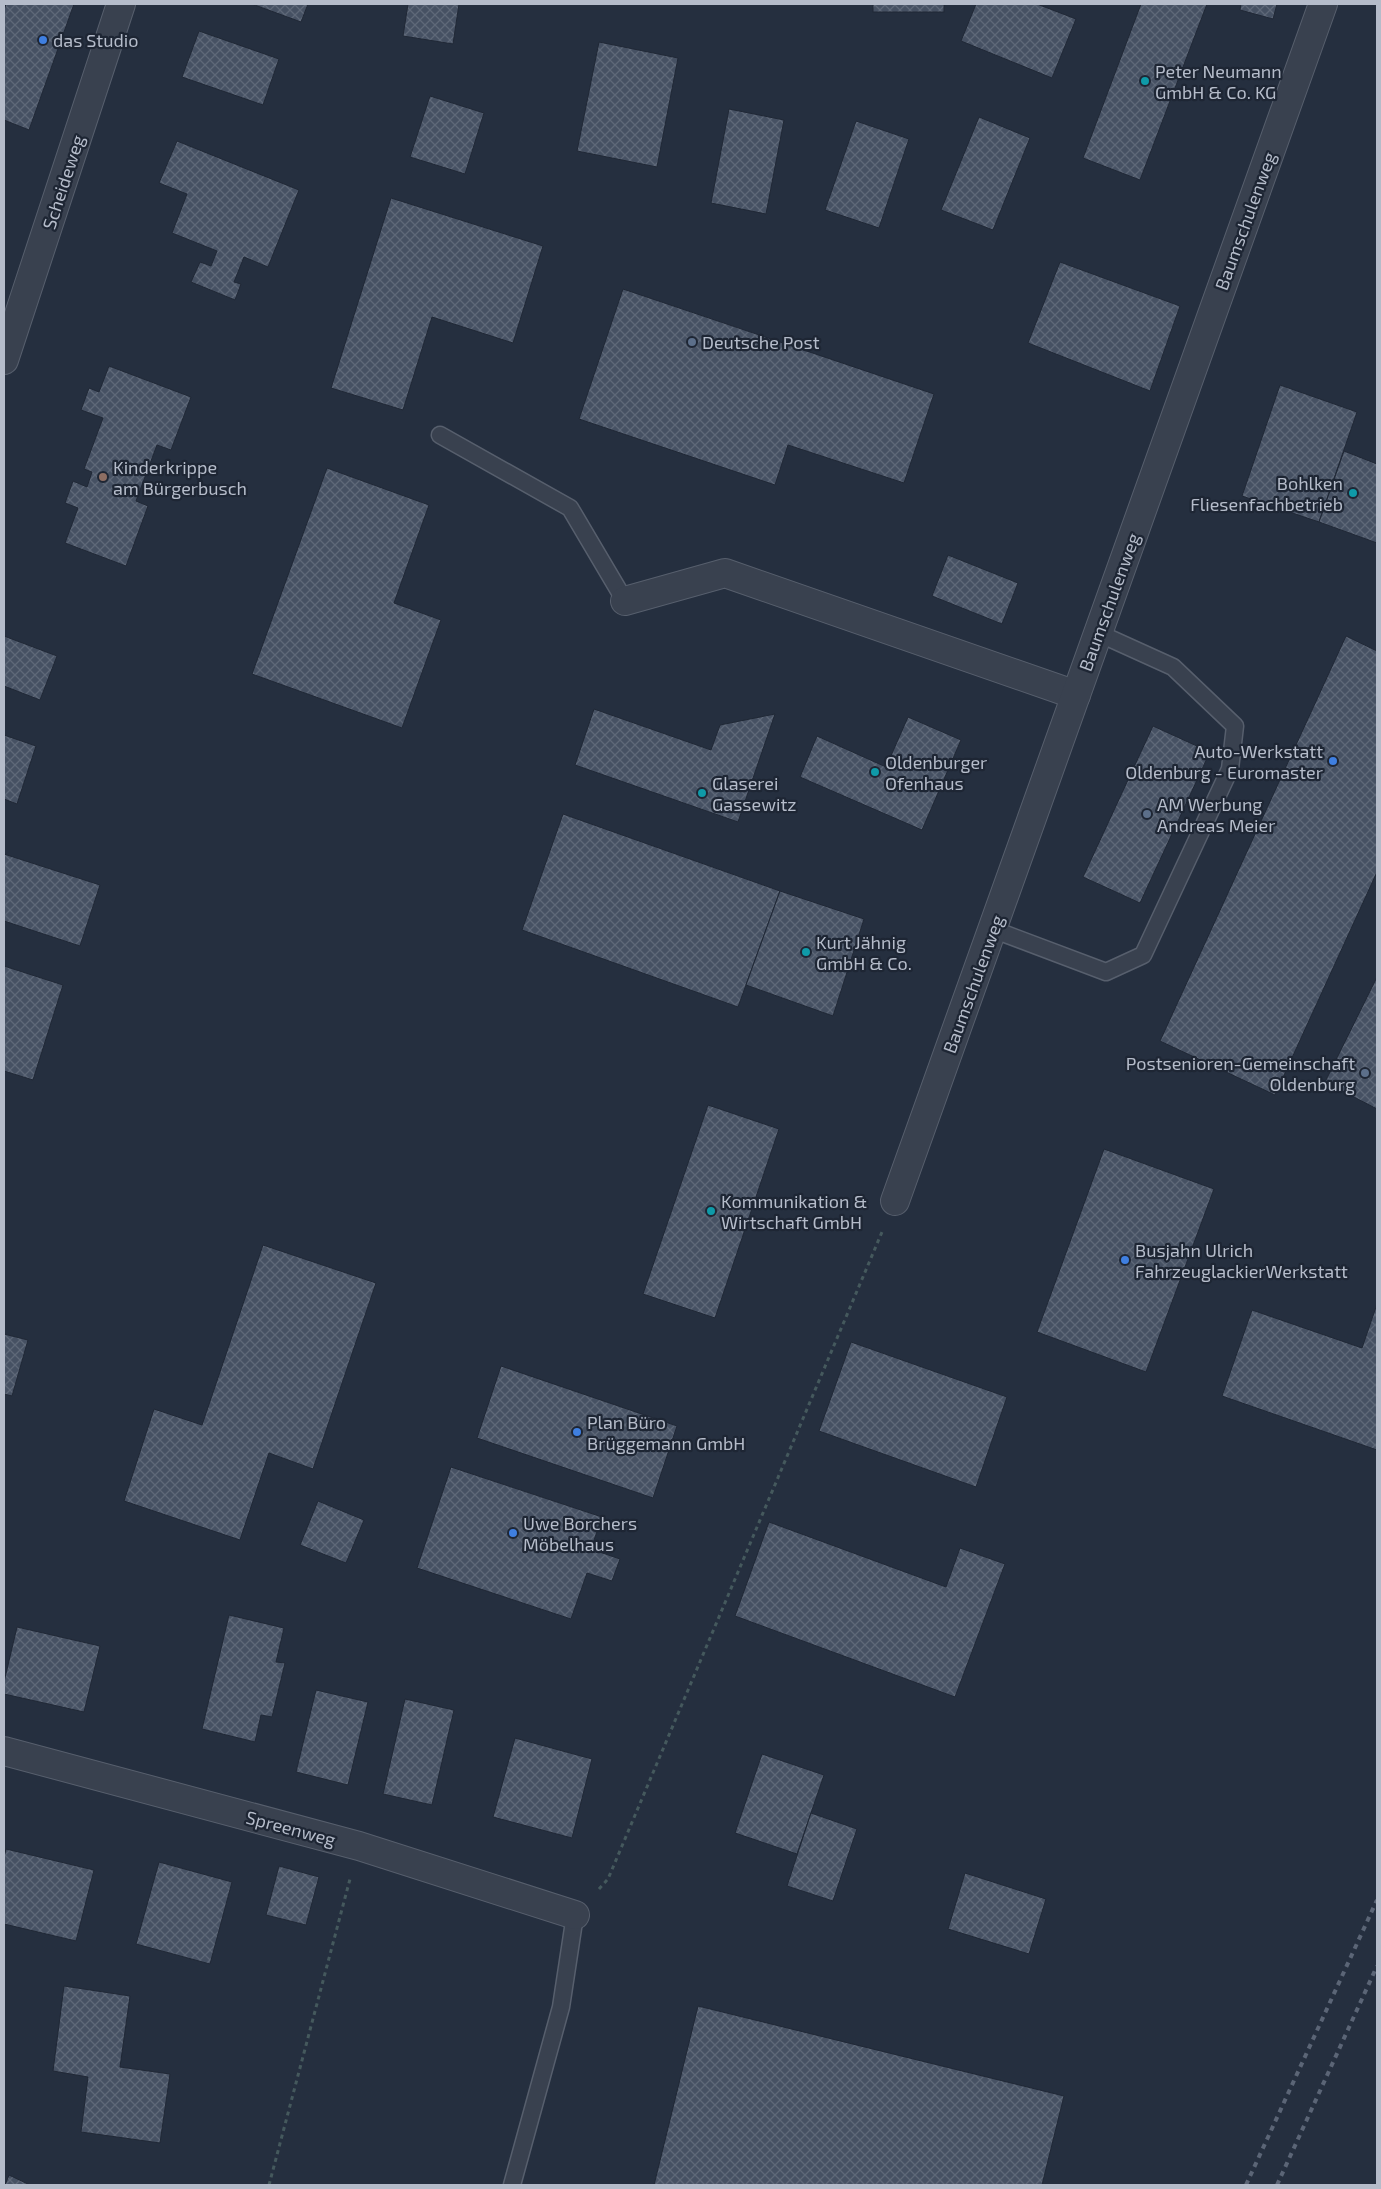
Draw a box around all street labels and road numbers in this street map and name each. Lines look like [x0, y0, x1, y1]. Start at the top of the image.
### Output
street label: Scheideweg [37, 132, 89, 232]
street label: Baumschulenweg [1210, 149, 1280, 293]
street label: Baumschulenweg [1074, 530, 1144, 674]
street label: Baumschulenweg [938, 912, 1008, 1056]
street label: Spreenweg [244, 1805, 338, 1851]

